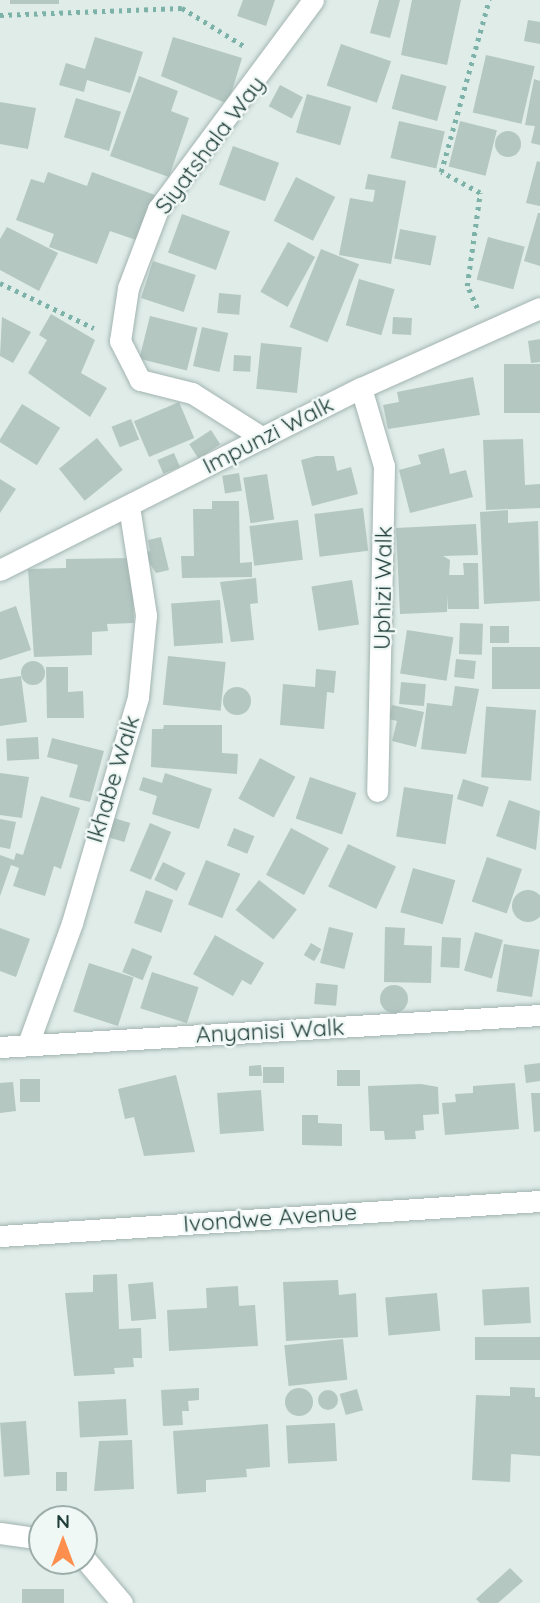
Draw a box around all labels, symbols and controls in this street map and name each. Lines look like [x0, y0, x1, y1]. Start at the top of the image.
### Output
street label: Siyatshala Way [149, 71, 271, 219]
street label: Impunzi Walk [198, 390, 338, 480]
street label: Uphizi Walk [368, 526, 398, 650]
street label: Ikhabe Walk [81, 712, 145, 846]
street label: Anyanisi Walk [195, 1013, 345, 1049]
street label: Ivondwe Avenue [182, 1198, 358, 1238]
north arrow [28, 1505, 98, 1575]
text: N [56, 1509, 70, 1533]

